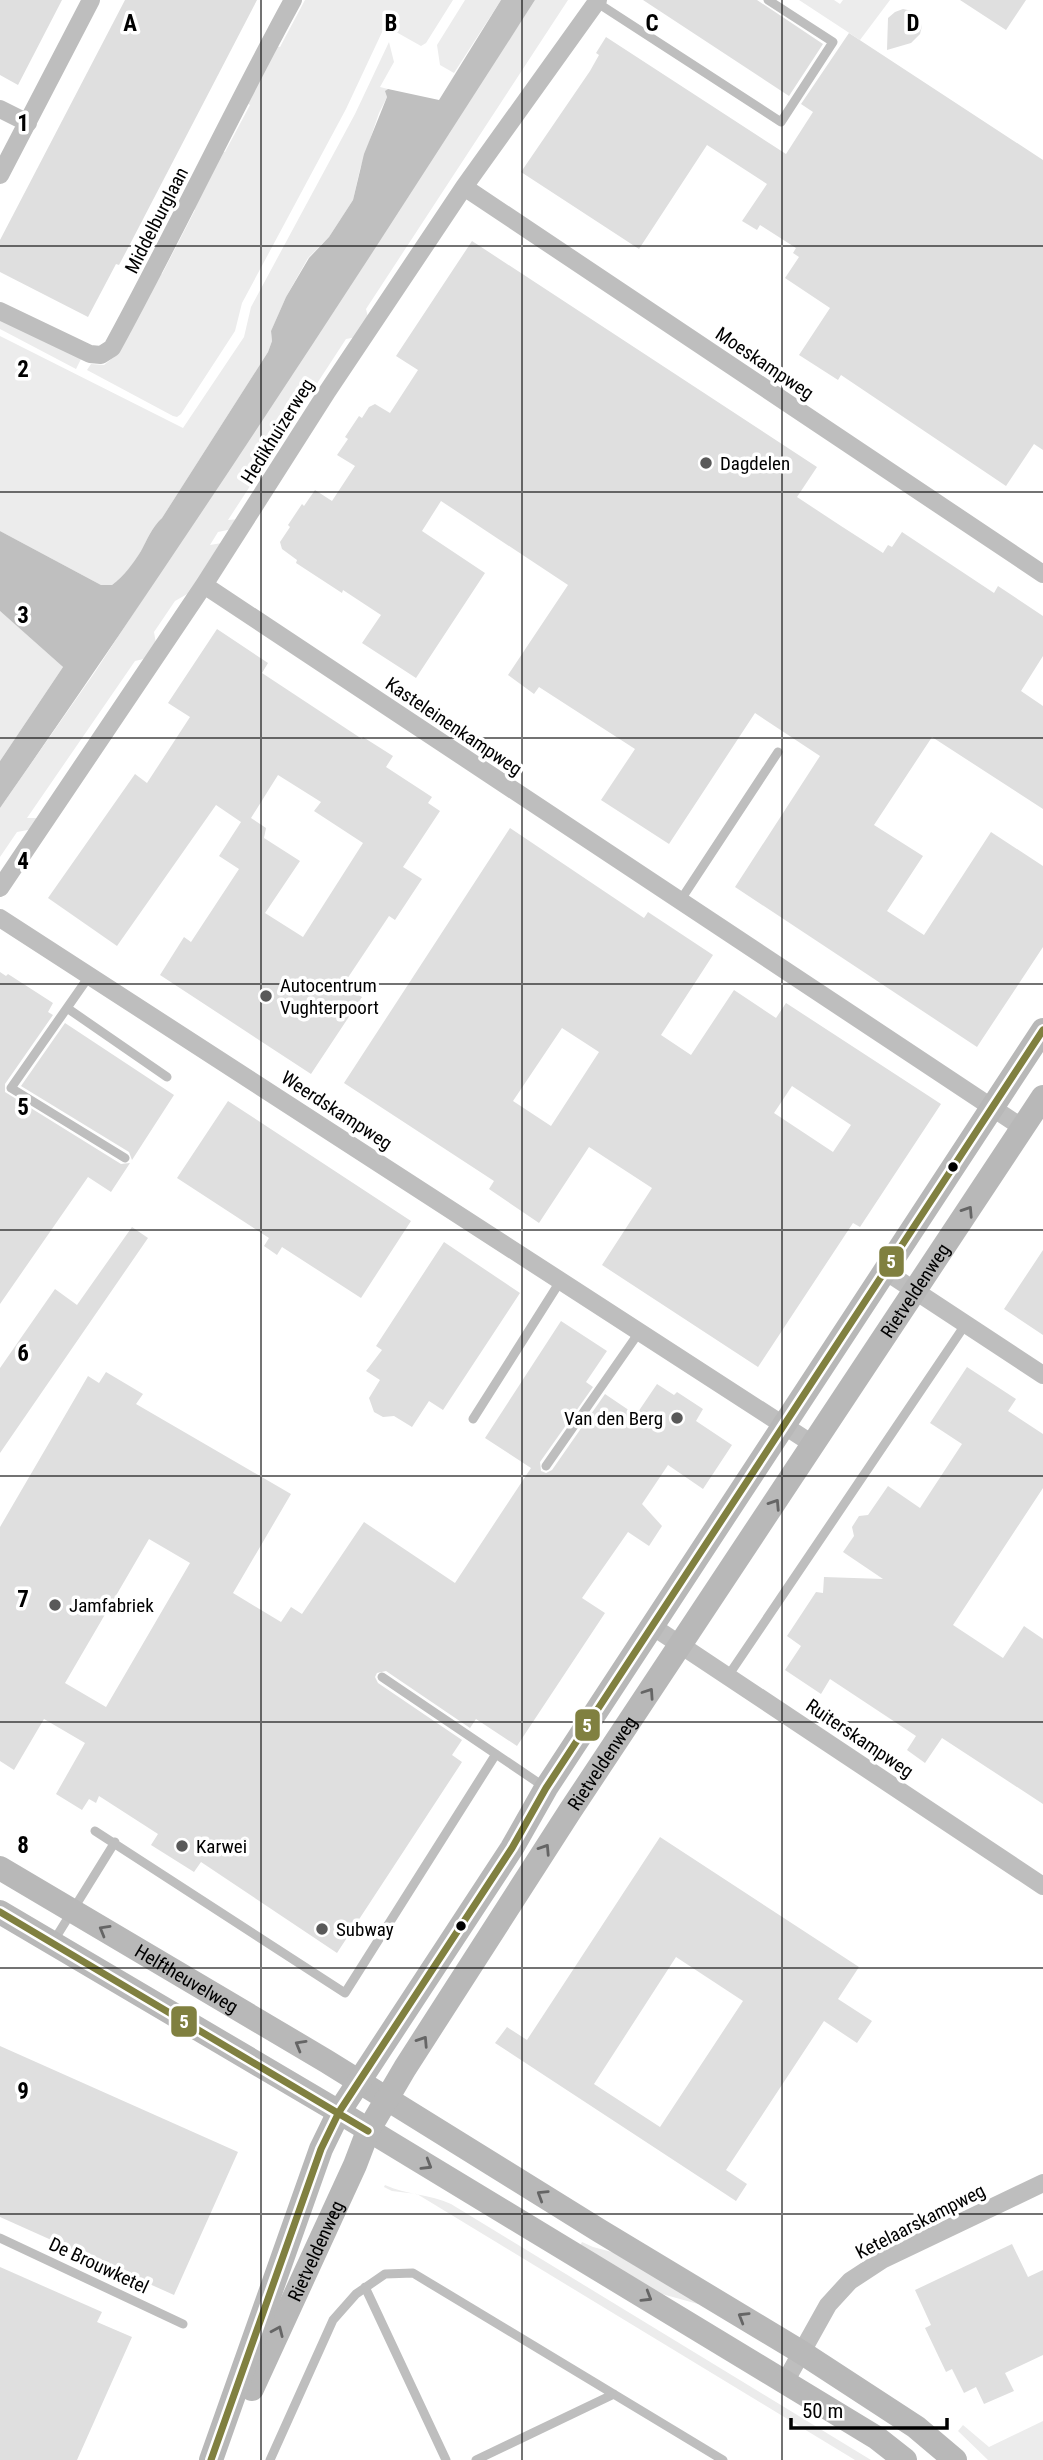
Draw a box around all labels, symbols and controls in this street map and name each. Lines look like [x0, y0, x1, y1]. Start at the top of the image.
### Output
text: A [123, 10, 137, 37]
text: B [385, 10, 397, 37]
text: C [645, 10, 659, 37]
text: D [907, 10, 920, 37]
text: 1 [17, 110, 29, 137]
street label: Middelburglaan [120, 163, 193, 277]
street label: Moeskampweg [711, 322, 818, 405]
text: 2 [17, 356, 29, 383]
street label: Hedikhuizerweg [236, 375, 319, 488]
place label: Dagdelen [720, 452, 790, 475]
marker: Dagdelen [698, 455, 714, 471]
text: 3 [17, 602, 29, 629]
street label: Kasteleinenkampweg [381, 672, 526, 781]
text: 4 [17, 848, 29, 875]
place label: Autocentrum Vughterpoort [280, 974, 379, 1019]
marker: Autocentrum Vughterpoort [258, 988, 274, 1004]
street label: Weerdskampweg [277, 1066, 397, 1155]
text: 5 [17, 1094, 29, 1121]
unlabelled marker [946, 1160, 960, 1174]
one-way arrow [960, 1206, 973, 1219]
street label: Rietveldenweg [876, 1239, 955, 1342]
line badge: 5 [878, 1245, 905, 1278]
text: 5 [886, 1250, 896, 1273]
text: 6 [17, 1340, 29, 1367]
place label: Van den Berg [564, 1407, 663, 1430]
marker: Van den Berg [669, 1410, 685, 1426]
one-way arrow [767, 1498, 780, 1511]
text: 7 [17, 1586, 29, 1613]
place label: Jamfabriek [69, 1594, 154, 1617]
marker: Jamfabriek [47, 1597, 63, 1613]
one-way arrow [641, 1688, 654, 1701]
street label: Ruiterskampweg [802, 1694, 918, 1783]
line badge: 5 [574, 1708, 601, 1742]
street label: Rietveldenweg [563, 1712, 642, 1815]
text: 5 [582, 1714, 592, 1737]
text: 8 [17, 1832, 29, 1859]
place label: Karwei [196, 1835, 247, 1858]
marker: Karwei [174, 1838, 190, 1854]
one-way arrow [537, 1844, 550, 1857]
place label: Subway [336, 1918, 394, 1941]
unlabelled marker [454, 1919, 468, 1933]
marker: Subway [314, 1921, 330, 1937]
one-way arrow [98, 1925, 111, 1938]
street label: Helftheuvelweg [131, 1940, 242, 2018]
line badge: 5 [170, 2005, 198, 2038]
text: 5 [179, 2010, 189, 2033]
one-way arrow [414, 2036, 427, 2049]
one-way arrow [294, 2040, 307, 2053]
text: 9 [17, 2078, 29, 2105]
one-way arrow [419, 2157, 432, 2170]
street label: Ketelaarskampweg [852, 2179, 989, 2264]
one-way arrow [536, 2191, 549, 2204]
street label: Rietveldenweg [283, 2197, 349, 2305]
street label: De Brouwketel [45, 2232, 152, 2299]
one-way arrow [639, 2289, 652, 2302]
one-way arrow [737, 2312, 750, 2325]
one-way arrow [270, 2325, 284, 2338]
scale bar [791, 2386, 947, 2430]
text: 50 m [802, 2399, 843, 2423]

